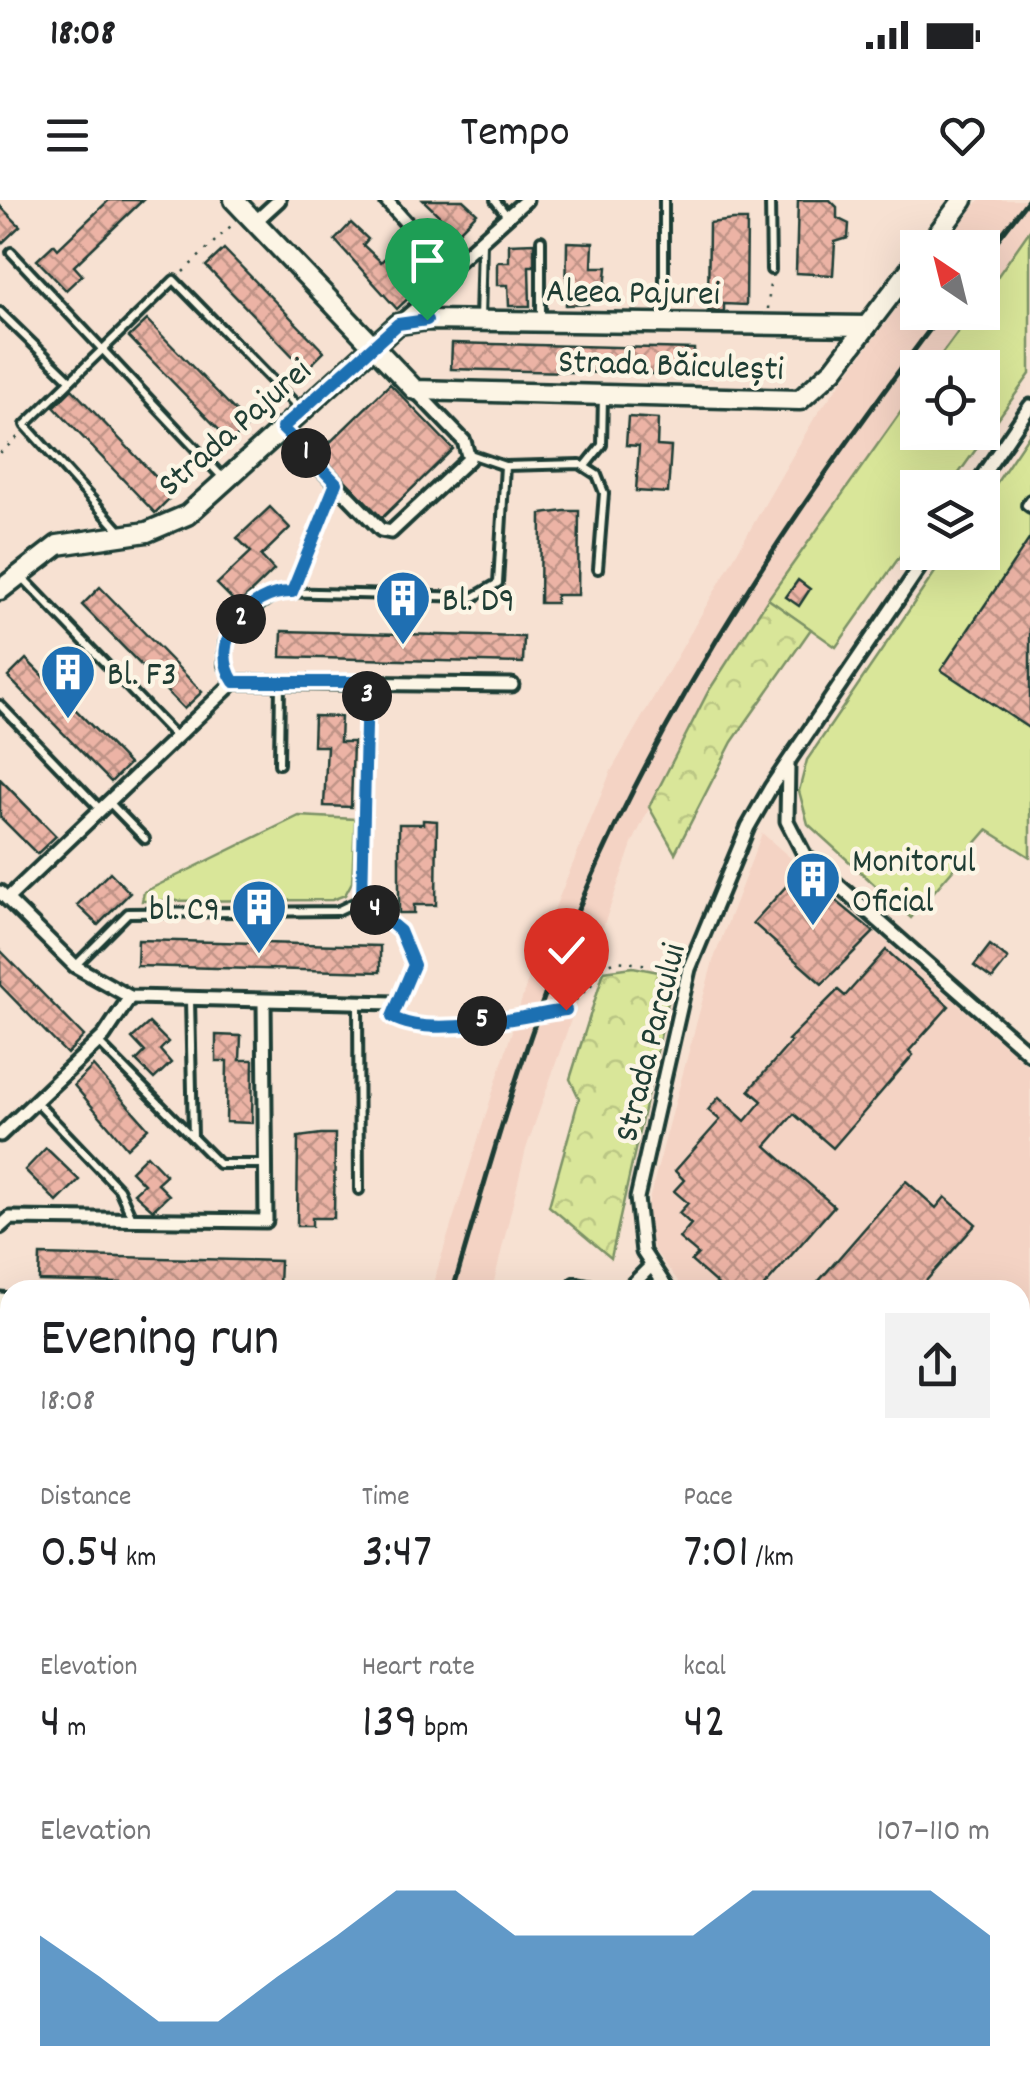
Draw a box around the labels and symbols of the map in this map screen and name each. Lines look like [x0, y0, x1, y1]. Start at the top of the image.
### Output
pin [385, 218, 470, 321]
north arrow [900, 230, 1000, 330]
street label: Aleea Pajurei [545, 268, 720, 322]
street label: Strada Băiculești [557, 339, 785, 397]
street label: Strada Pajurei [148, 349, 324, 511]
pin: 1 [281, 428, 331, 478]
building icon: Bl. D9 [373, 568, 433, 647]
place label: Bl. D9 [442, 578, 515, 628]
pin: 2 [216, 594, 266, 644]
building icon: Bl. F3 [38, 642, 98, 721]
place label: Bl. F3 [107, 652, 177, 702]
pin: 3 [342, 671, 392, 721]
place label: Monitorul Oficial [852, 839, 976, 929]
building icon: Monitorul Oficial [783, 849, 843, 928]
building icon: bl. C9 [229, 877, 289, 956]
pin: 4 [350, 885, 400, 935]
place label: bl. C9 [149, 887, 220, 937]
pin [524, 908, 609, 1011]
street label: Strada Parcului [604, 939, 702, 1148]
pin: 5 [457, 996, 507, 1046]

